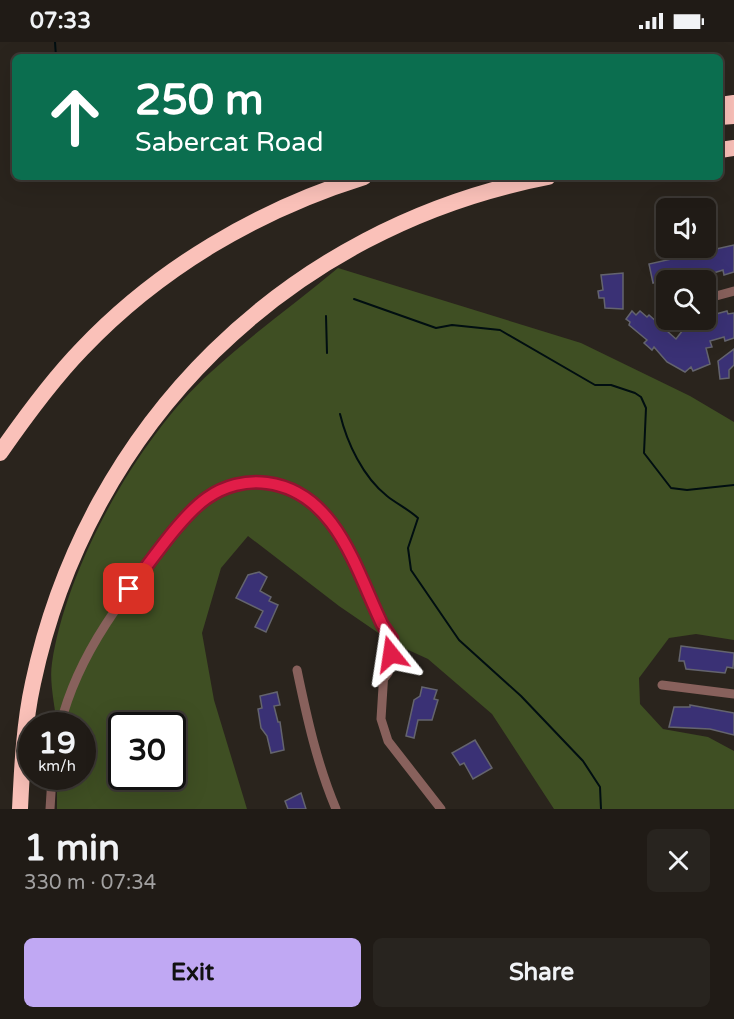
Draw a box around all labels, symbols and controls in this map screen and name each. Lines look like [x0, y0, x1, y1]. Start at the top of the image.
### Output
text: 07:33 [30, 8, 91, 34]
text: 250 m [135, 75, 264, 126]
icon: ahead [36, 78, 114, 156]
text: Sabercat Road [135, 126, 324, 159]
map controls [656, 198, 716, 330]
button: sound [656, 198, 716, 258]
button: search [656, 270, 716, 330]
pin [103, 563, 154, 614]
icon: arrive [112, 572, 145, 605]
position arrow [359, 622, 423, 686]
speed limit sign: 30 [108, 712, 186, 790]
text: 19 [38, 725, 76, 762]
text: km/h [38, 757, 76, 775]
text: 1 min [24, 827, 120, 870]
button: close [647, 829, 710, 892]
text: 330 m · 07:34 [24, 871, 156, 895]
button: Exit [24, 938, 361, 1007]
button: Share [373, 938, 710, 1007]

